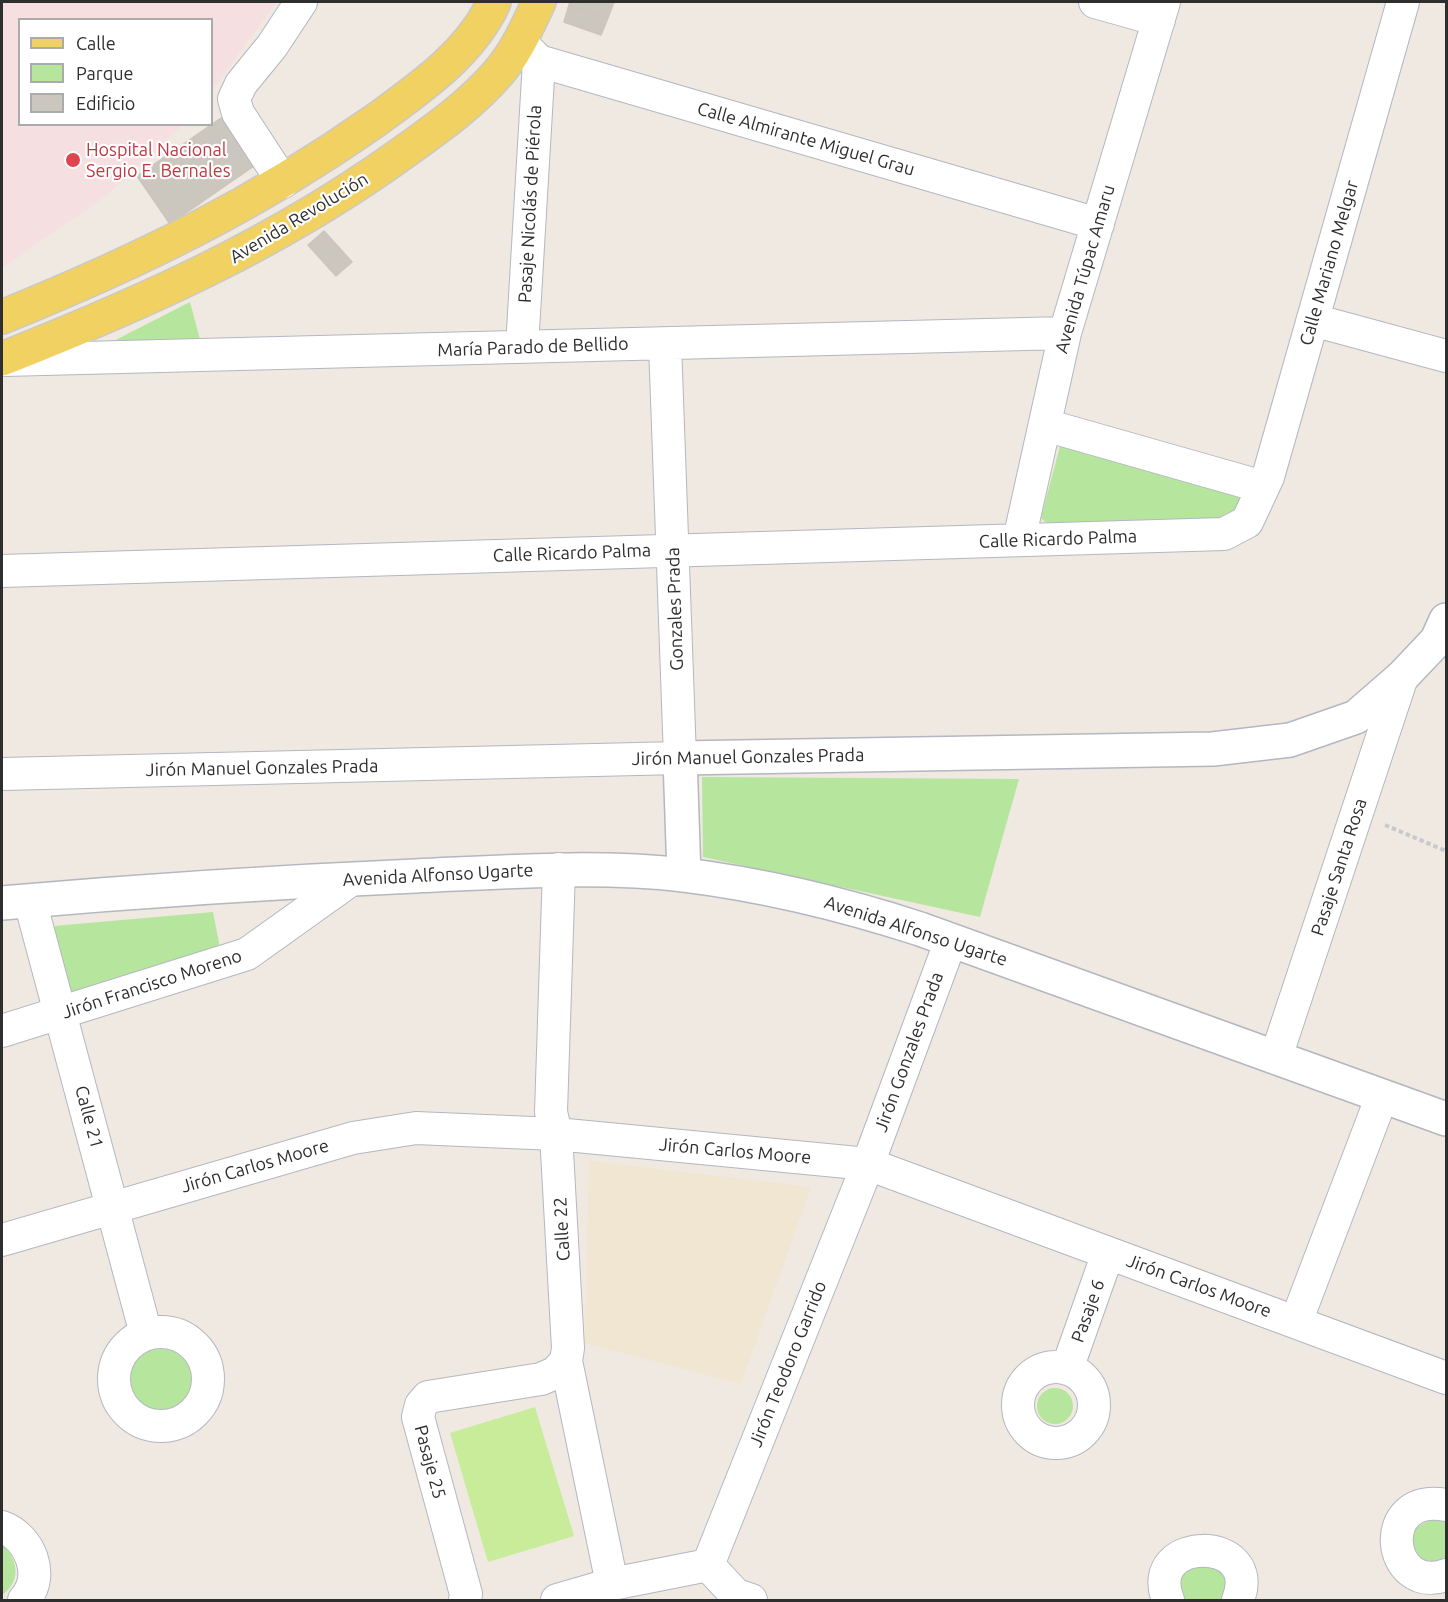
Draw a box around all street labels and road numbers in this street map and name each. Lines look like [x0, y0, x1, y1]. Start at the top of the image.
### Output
street label: Calle Almirante Miguel Grau [695, 98, 917, 180]
street label: Pasaje Nicolás de Piérola [514, 104, 546, 304]
street label: Avenida Revolución [226, 168, 372, 268]
street label: Calle Mariano Melgar [1295, 178, 1363, 348]
street label: Avenida Túpac Amaru [1051, 182, 1119, 356]
street label: María Parado de Bellido [437, 333, 629, 361]
street label: Calle Ricardo Palma [979, 525, 1137, 553]
street label: Calle Ricardo Palma [493, 539, 651, 567]
street label: Gonzales Prada [662, 547, 688, 671]
street label: Jirón Manuel Gonzales Prada [632, 744, 864, 770]
street label: Jirón Manuel Gonzales Prada [146, 755, 378, 781]
street label: Pasaje Santa Rosa [1307, 795, 1371, 939]
street label: Avenida Alfonso Ugarte [342, 859, 534, 891]
street label: Avenida Alfonso Ugarte [822, 891, 1010, 971]
street label: Jirón Francisco Moreno [59, 945, 245, 1023]
street label: Jirón Gonzales Prada [870, 969, 948, 1135]
street label: Calle 21 [70, 1083, 108, 1151]
street label: Jirón Carlos Moore [658, 1134, 812, 1168]
street label: Jirón Carlos Moore [179, 1135, 331, 1197]
street label: Calle 22 [550, 1196, 574, 1262]
street label: Jirón Carlos Moore [1124, 1250, 1274, 1322]
street label: Pasaje 6 [1067, 1277, 1109, 1345]
street label: Jirón Teodoro Garrido [745, 1278, 831, 1450]
street label: Pasaje 25 [410, 1423, 450, 1501]

